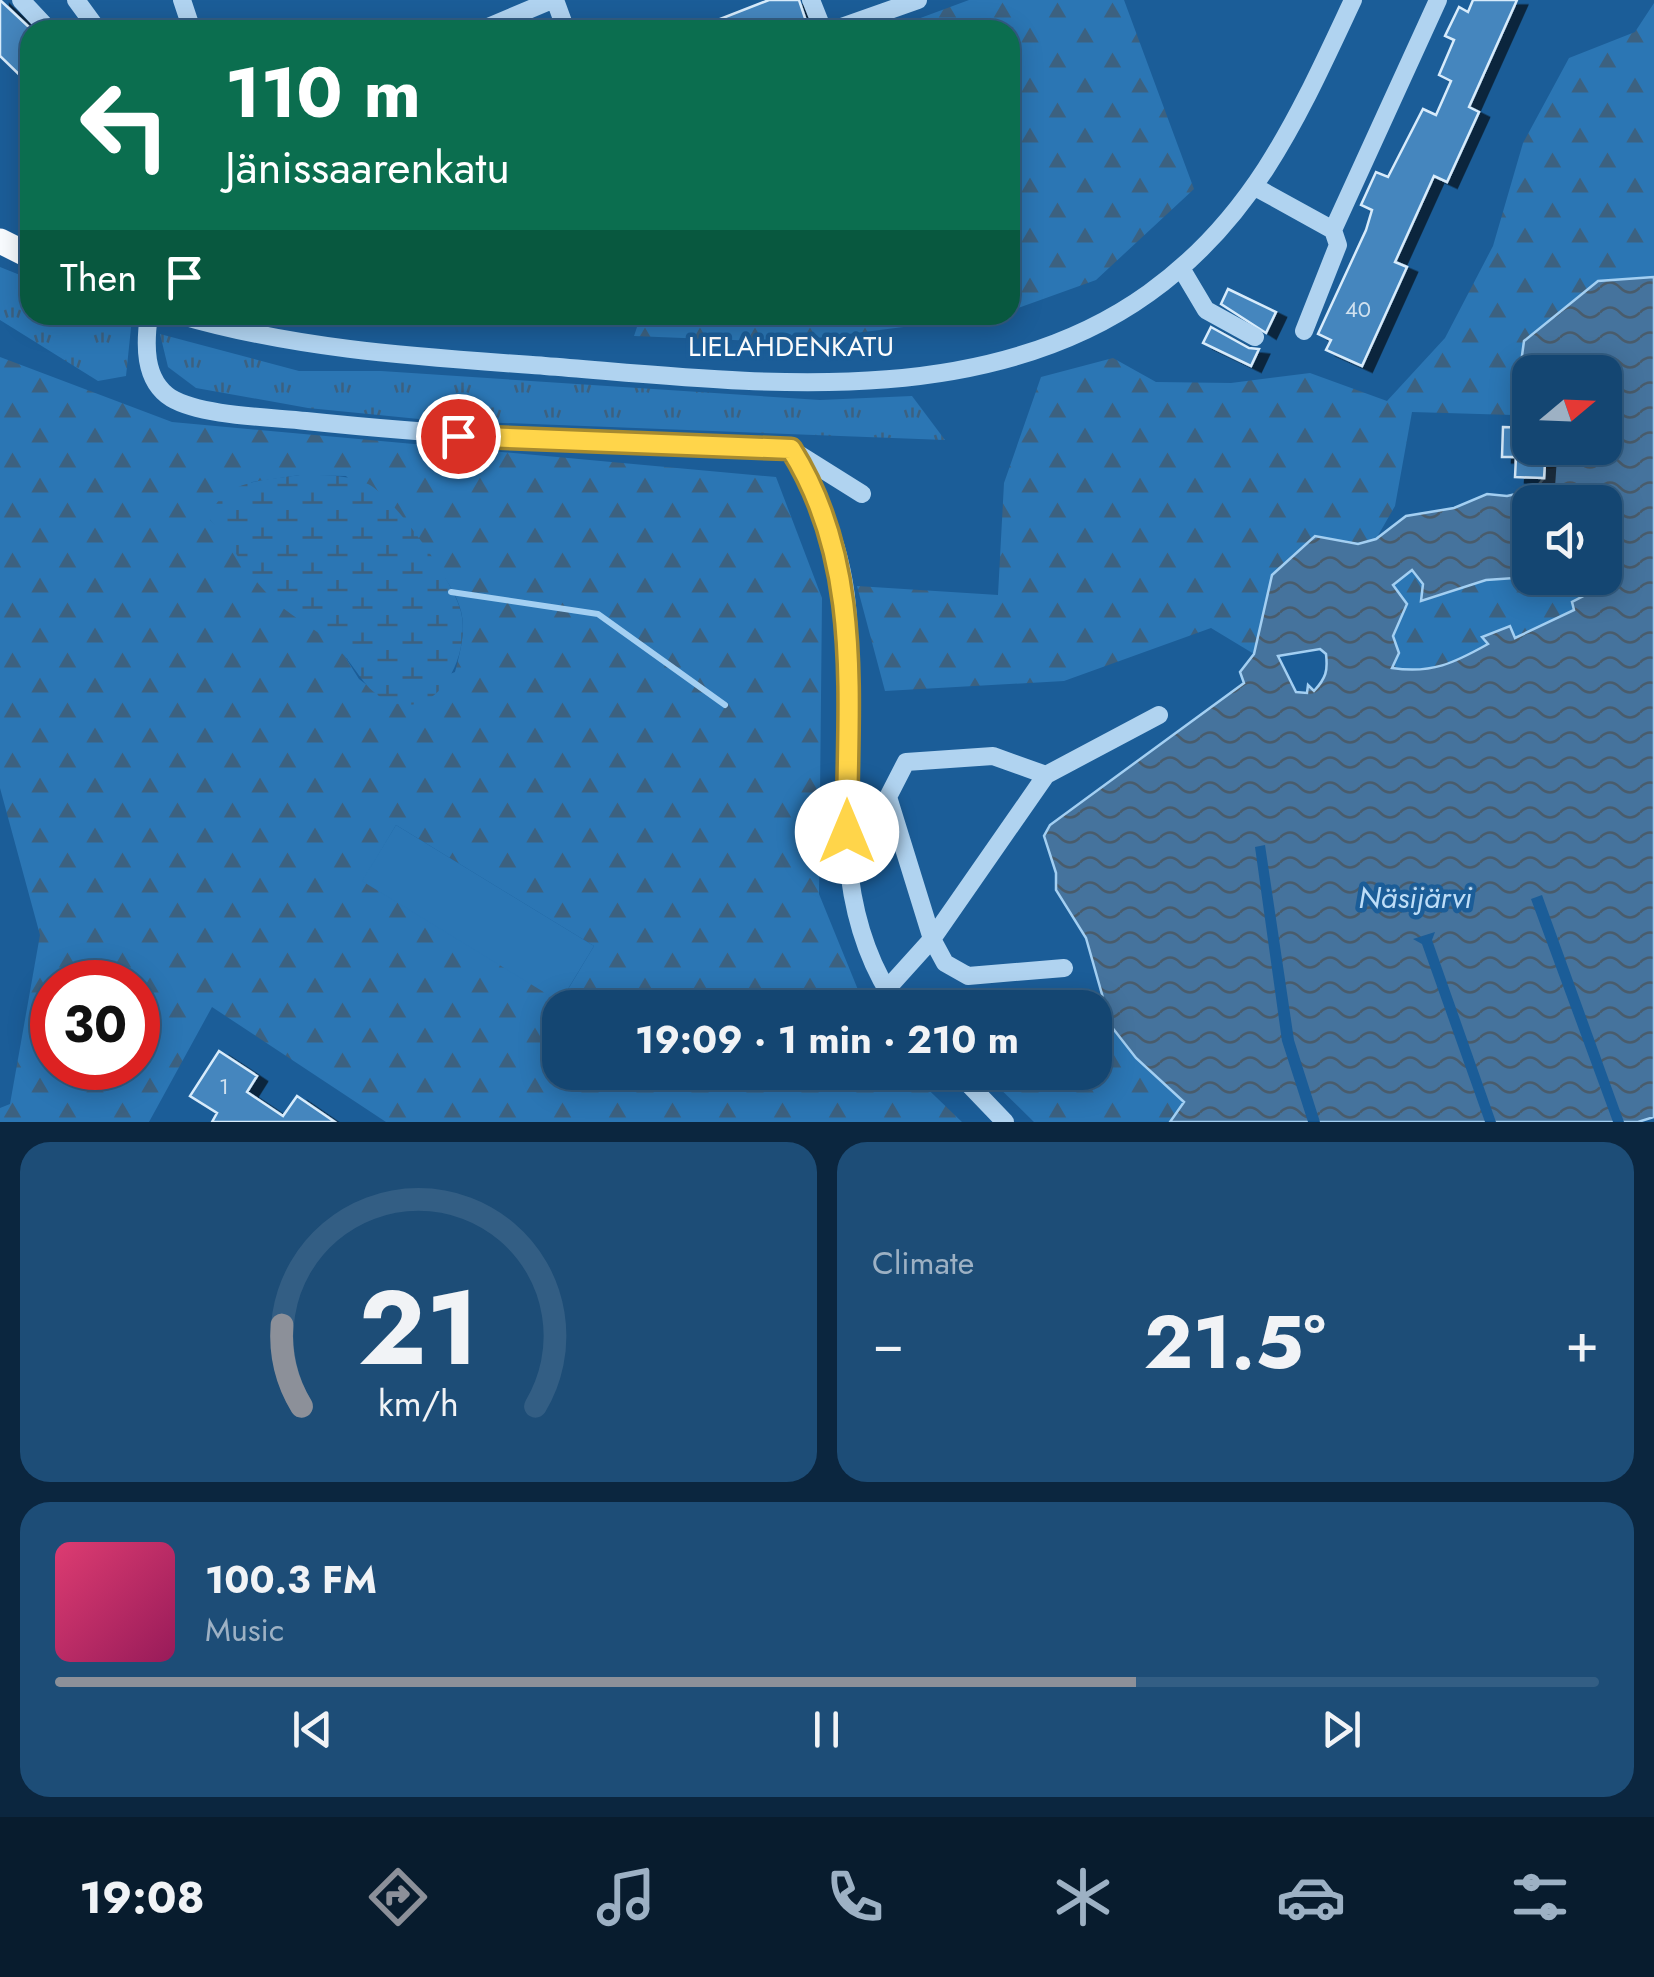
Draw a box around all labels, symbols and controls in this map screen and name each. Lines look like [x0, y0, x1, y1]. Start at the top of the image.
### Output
text: 110 m [225, 42, 421, 143]
icon: left [60, 60, 190, 190]
text: Jänissaarenkatu [225, 135, 510, 200]
text: Then [60, 250, 137, 305]
icon: arrive [157, 250, 212, 305]
house number: 40 [1345, 293, 1371, 325]
street label: LIELAHDENKATU [688, 326, 894, 367]
north arrow [1512, 355, 1622, 465]
map controls [1512, 355, 1622, 595]
pin [416, 394, 501, 479]
icon: arrive [431, 409, 486, 464]
button: sound [1512, 485, 1622, 595]
position arrow [795, 780, 899, 884]
water label: Näsijärvi [1358, 876, 1472, 919]
speed limit sign: 30 [30, 960, 160, 1090]
text: 19:09 · 1 min · 210 m [635, 1012, 1019, 1067]
house number: 1 [219, 1070, 229, 1102]
text: Climate [872, 1240, 974, 1286]
text: 21 [358, 1253, 479, 1403]
text: 21.5° [1144, 1288, 1326, 1396]
text: − [872, 1303, 904, 1383]
text: + [1565, 1303, 1599, 1383]
text: km/h [378, 1378, 459, 1429]
text: 100.3 FM [205, 1552, 377, 1607]
text: Music [205, 1607, 284, 1653]
icon: previous [285, 1702, 340, 1757]
icon: pause [799, 1702, 854, 1757]
icon: next [1314, 1702, 1369, 1757]
icon: directions [363, 1862, 433, 1932]
icon: music [591, 1862, 661, 1932]
icon: phone [820, 1862, 890, 1932]
icon: climate [1048, 1862, 1118, 1932]
icon: car [1276, 1862, 1346, 1932]
icon: filters [1505, 1862, 1575, 1932]
text: 19:08 [79, 1865, 205, 1930]

